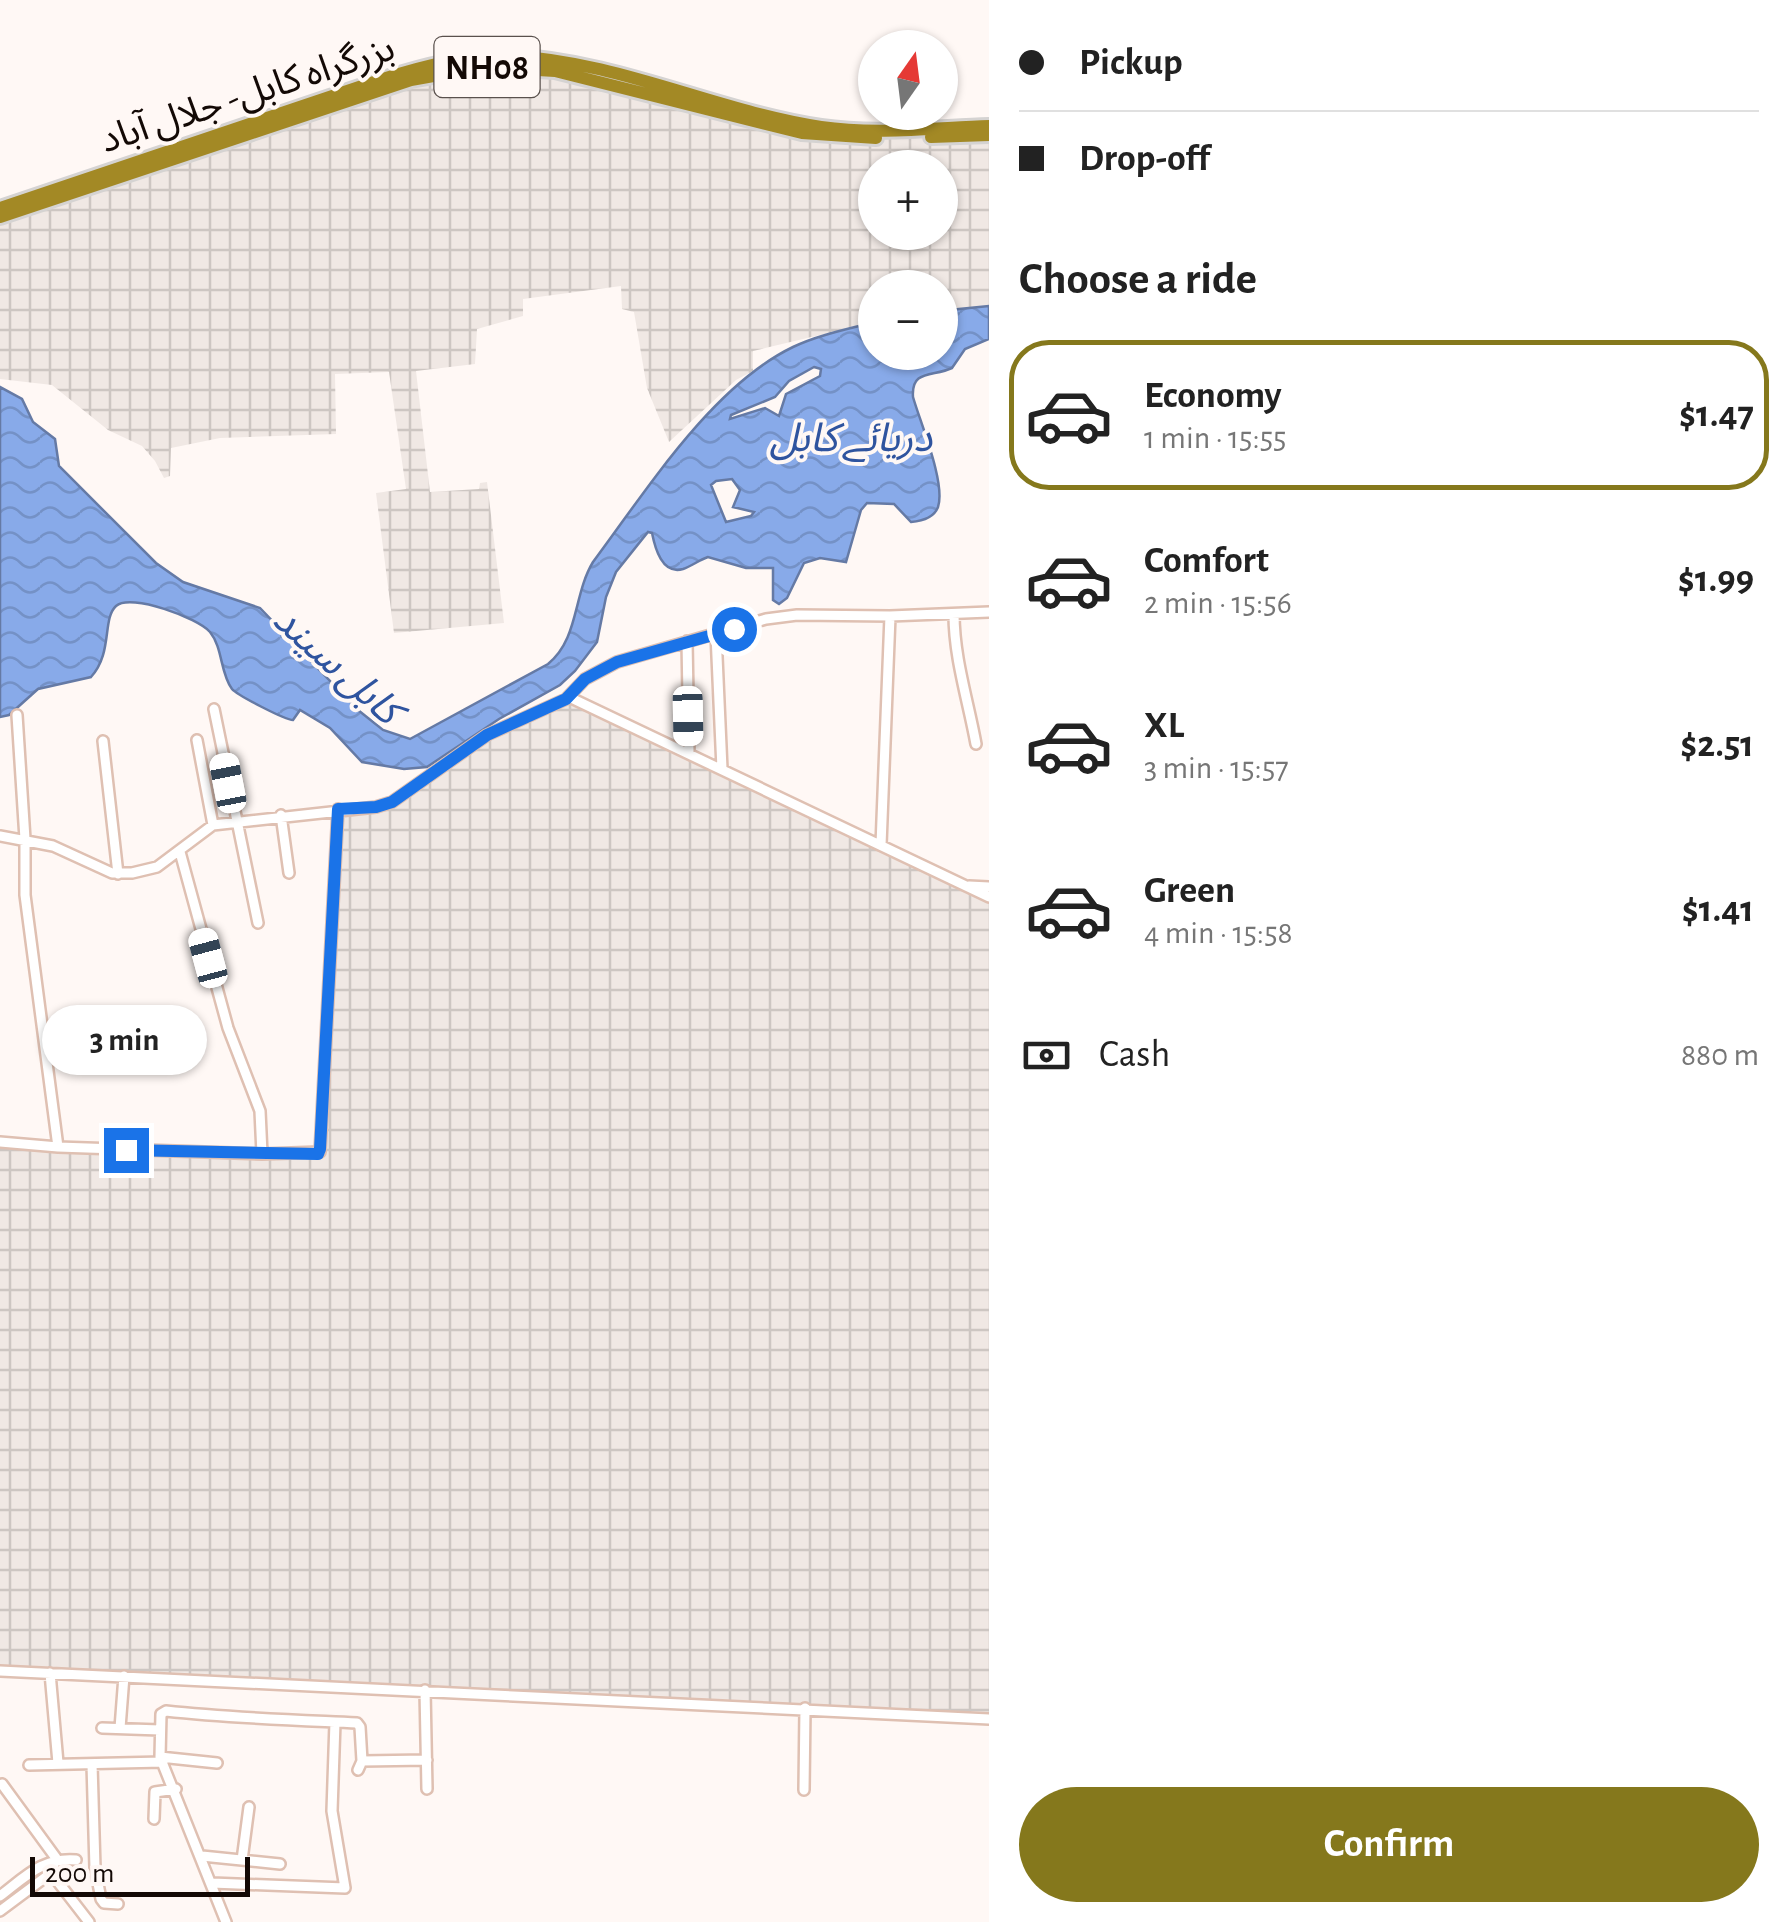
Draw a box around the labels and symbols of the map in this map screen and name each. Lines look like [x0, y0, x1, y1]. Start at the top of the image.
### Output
street label: بزرگراه کابل- جلال آباد [95, 28, 400, 161]
north arrow [858, 30, 958, 130]
road number: NH08 [434, 37, 540, 97]
water label: دریائے کابل [770, 419, 933, 463]
water label: کابل سيند [264, 599, 413, 739]
route start [712, 607, 757, 652]
car [672, 686, 704, 746]
car [208, 751, 248, 815]
car [186, 925, 230, 991]
callout: 3 min [44, 1005, 208, 1075]
route end [104, 1128, 149, 1173]
scale bar [30, 1852, 250, 1896]

